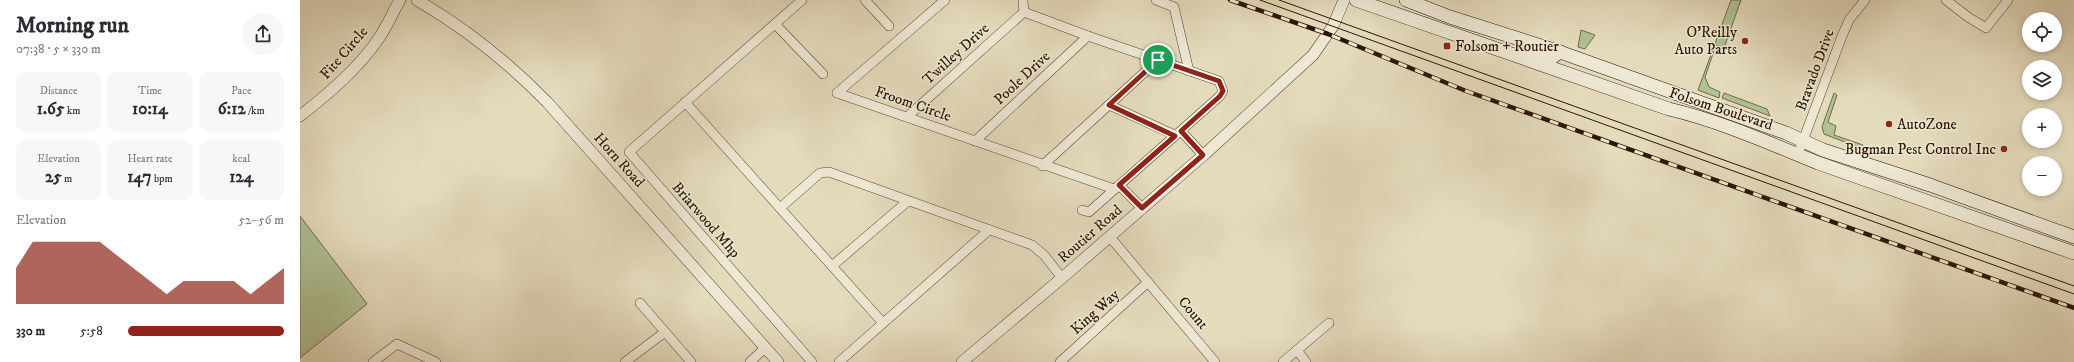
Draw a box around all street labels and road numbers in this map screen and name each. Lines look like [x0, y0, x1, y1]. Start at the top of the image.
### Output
street label: Twilley Drive [919, 19, 993, 89]
street label: Fite Circle [316, 23, 372, 83]
street label: Bravado Drive [1791, 26, 1839, 114]
street label: Poole Drive [990, 47, 1054, 109]
street label: Froom Circle [872, 82, 954, 126]
street label: Folsom Boulevard [1667, 83, 1776, 135]
street label: Horn Road [589, 129, 649, 192]
street label: Briarwood Mhp [668, 178, 745, 262]
street label: Routier Road [1054, 201, 1126, 267]
street label: King Way [1067, 285, 1124, 339]
street label: Count [1174, 293, 1212, 333]

